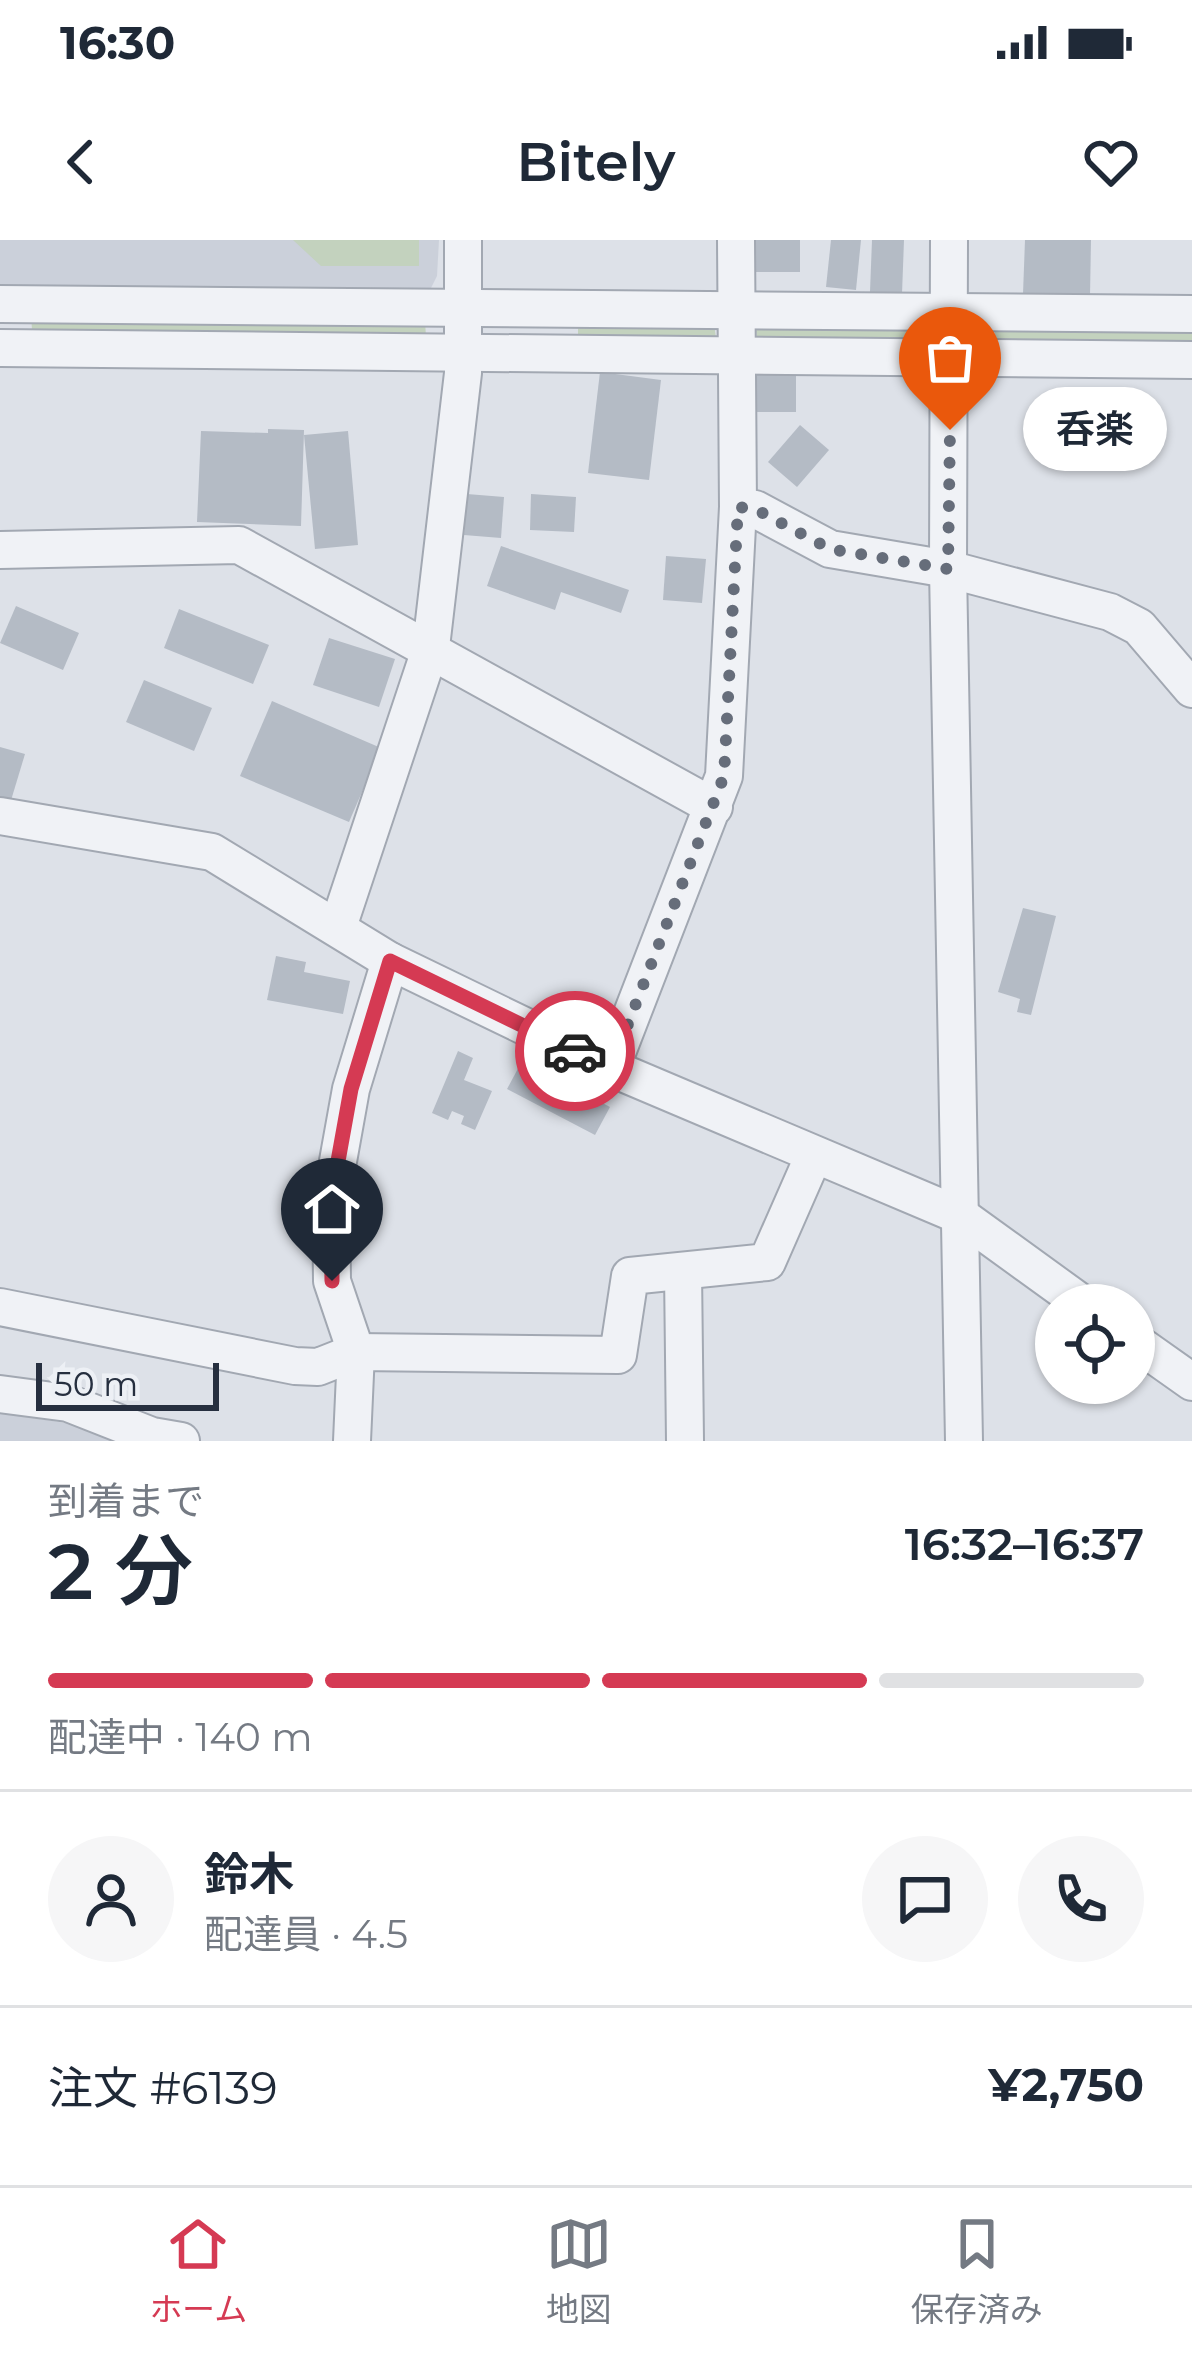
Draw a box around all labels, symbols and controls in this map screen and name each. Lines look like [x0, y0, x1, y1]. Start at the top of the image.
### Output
text: 16:30 [60, 15, 175, 70]
icon: back [48, 129, 114, 195]
text: Bitely [516, 129, 676, 195]
icon: heart [1078, 129, 1144, 195]
pin [899, 307, 1001, 430]
icon: bag [917, 325, 983, 391]
callout: 呑楽 [1022, 388, 1166, 472]
text: 呑楽 [1056, 405, 1134, 453]
courier [515, 991, 635, 1111]
icon: car [542, 1018, 608, 1084]
pin [281, 1158, 383, 1281]
icon: home [299, 1176, 365, 1242]
map controls [1035, 1284, 1155, 1404]
button: locate [1035, 1284, 1155, 1404]
scale bar [36, 1357, 219, 1410]
text: 50 m [54, 1364, 138, 1404]
text: 到着まで [48, 1477, 204, 1525]
text: 16:32–16:37 [905, 1516, 1144, 1571]
text: 2 分 [48, 1523, 193, 1619]
text: 配達中 · 140 m [48, 1713, 313, 1761]
button: person [48, 1836, 174, 1962]
button: chat [862, 1836, 988, 1962]
button: phone [1018, 1836, 1144, 1962]
text: 鈴木 [204, 1846, 294, 1901]
text: 配達員 · 4.5 [204, 1910, 408, 1958]
text: ¥2,750 [988, 2057, 1144, 2112]
text: 注文 #6139 [48, 2060, 278, 2115]
tab: ホーム [149, 2211, 247, 2331]
tab: 地図 [546, 2211, 612, 2331]
tab: 保存済み [911, 2211, 1043, 2331]

